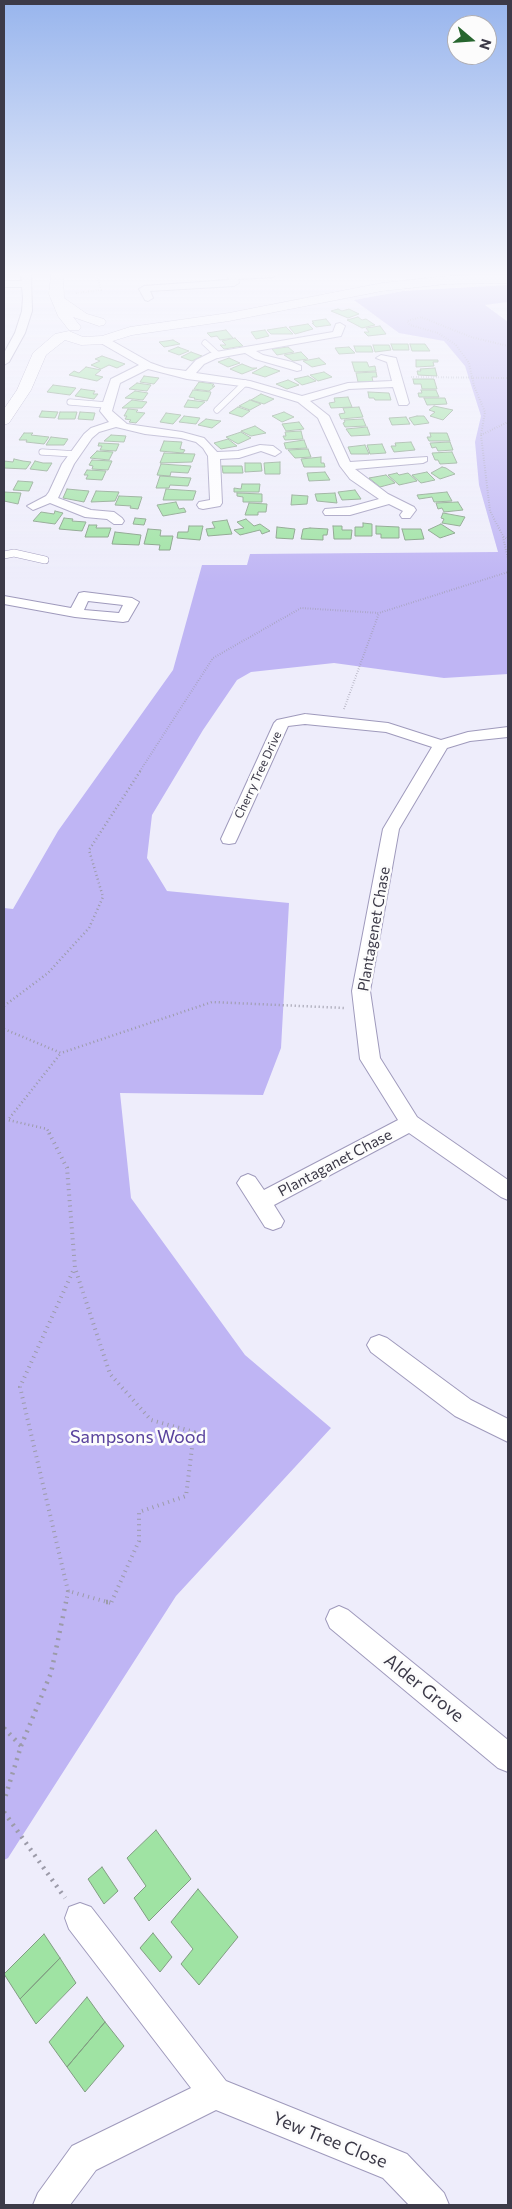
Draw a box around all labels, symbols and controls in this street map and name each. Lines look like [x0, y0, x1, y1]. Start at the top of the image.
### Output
north arrow [447, 15, 497, 65]
text: N [476, 37, 495, 52]
street label: Cherry Tree Drive [231, 729, 285, 821]
street label: Plantagenet Chase [354, 865, 394, 993]
street label: Plantaganet Chase [275, 1125, 395, 1201]
park label: Sampsons Wood [70, 1426, 206, 1448]
street label: Alder Grove [380, 1649, 468, 1727]
street label: Yew Tree Close [270, 2107, 390, 2173]

